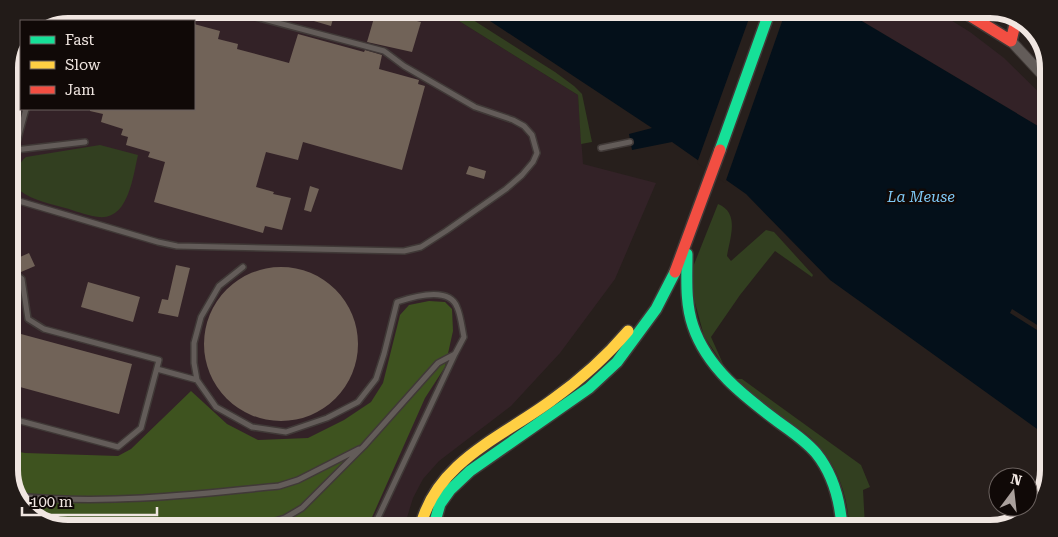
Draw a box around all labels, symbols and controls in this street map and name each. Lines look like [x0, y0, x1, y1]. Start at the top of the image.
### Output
legend [20, 20, 195, 110]
text: Fast [65, 31, 95, 49]
text: Slow [65, 56, 101, 74]
text: Jam [65, 81, 95, 99]
water label: La Meuse [886, 188, 955, 206]
north arrow [988, 467, 1038, 517]
text: N [1009, 470, 1024, 489]
scale bar [22, 484, 158, 516]
text: 100 m [30, 493, 73, 511]

